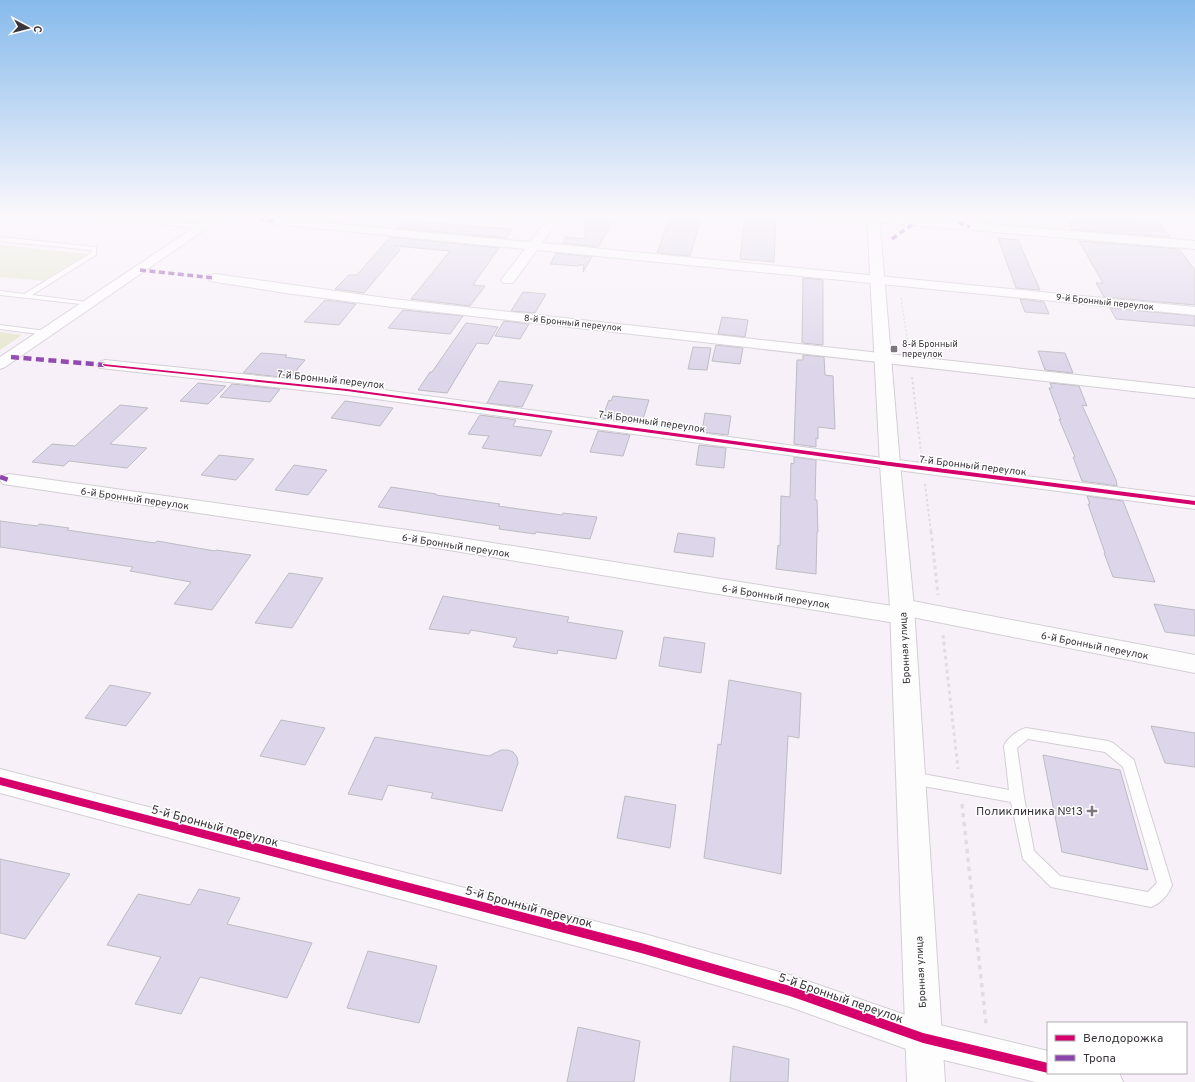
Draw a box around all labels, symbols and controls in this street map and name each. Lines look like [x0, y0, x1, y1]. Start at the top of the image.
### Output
north arrow [8, 8, 48, 48]
text: С [30, 25, 44, 33]
street label: 9-й Бронный переулок [1055, 292, 1154, 313]
street label: 8-й Бронный переулок [523, 313, 622, 334]
place label: 8-й Бронный переулок [902, 339, 958, 360]
marker: 8-й Бронный переулок [889, 344, 899, 354]
street label: 7-й Бронный переулок [276, 368, 386, 393]
street label: 7-й Бронный переулок [597, 409, 706, 436]
street label: 7-й Бронный переулок [918, 453, 1027, 480]
street label: 6-й Бронный переулок [80, 485, 190, 514]
street label: 6-й Бронный переулок [401, 532, 511, 561]
street label: 6-й Бронный переулок [721, 583, 831, 612]
street label: Бронная улица [897, 612, 914, 684]
street label: 6-й Бронный переулок [1040, 630, 1150, 663]
street label: 5-й Бронный переулок [149, 802, 280, 852]
place label: Поликлиника №13 [976, 804, 1083, 820]
marker: Поликлиника №13 [1086, 805, 1098, 817]
street label: 5-й Бронный переулок [463, 883, 594, 933]
street label: Бронная улица [913, 936, 930, 1008]
street label: 5-й Бронный переулок [776, 970, 906, 1028]
legend [1047, 1022, 1187, 1074]
text: Велодорожка [1083, 1031, 1163, 1047]
text: Тропа [1083, 1051, 1116, 1067]

